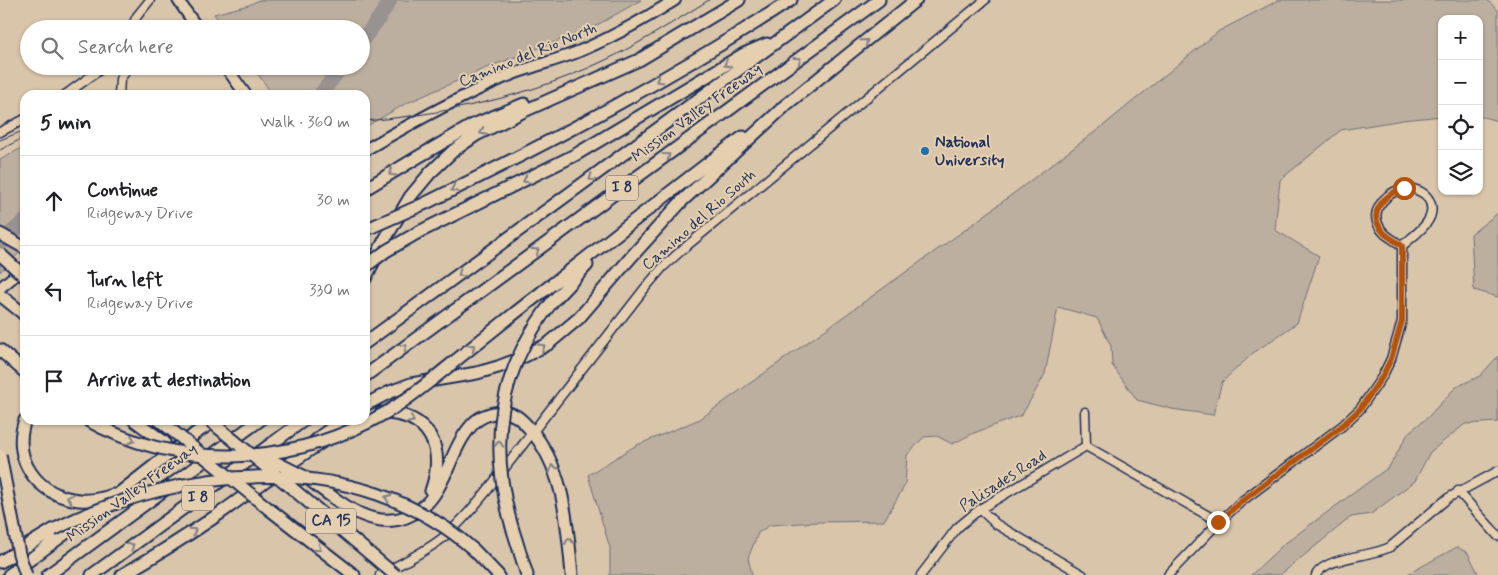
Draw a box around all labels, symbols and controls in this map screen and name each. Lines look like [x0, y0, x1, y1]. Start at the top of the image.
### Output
map controls [1438, 15, 1483, 195]
button: + [1438, 15, 1483, 60]
street label: Camino del Rio North [456, 18, 600, 92]
search box [20, 20, 370, 75]
icon: search [38, 34, 66, 62]
text: Search here [78, 35, 174, 60]
one-way arrow [859, 39, 868, 47]
one-way arrow [792, 57, 802, 66]
street label: Mission Valley Freeway [627, 58, 767, 168]
one-way arrow [724, 58, 733, 68]
button: − [1438, 60, 1483, 105]
one-way arrow [656, 73, 665, 83]
button: locate [1438, 105, 1483, 150]
text: 5 min [40, 109, 92, 137]
text: Walk · 360 m [260, 112, 350, 133]
one-way arrow [479, 126, 488, 136]
place label: National University [935, 132, 1005, 171]
marker: National University [919, 145, 931, 157]
button: layers [1438, 150, 1483, 195]
one-way arrow [661, 153, 670, 161]
street label: Camino del Rio South [638, 165, 760, 275]
one-way arrow [389, 166, 398, 176]
one-way arrow [588, 172, 598, 181]
one-way arrow [522, 174, 531, 184]
road number: I 8 [606, 176, 638, 200]
route start [1393, 177, 1416, 200]
text: Continue [87, 178, 158, 203]
one-way arrow [450, 183, 459, 194]
icon: ahead [40, 187, 68, 215]
text: 30 m [317, 190, 350, 211]
text: Ridgeway Drive [87, 203, 193, 224]
one-way arrow [530, 248, 540, 257]
text: Turn left [87, 268, 163, 293]
one-way arrow [457, 268, 467, 277]
icon: left [40, 277, 68, 305]
text: 330 m [309, 280, 350, 301]
text: Ridgeway Drive [87, 293, 193, 314]
one-way arrow [537, 343, 546, 353]
one-way arrow [398, 344, 408, 353]
one-way arrow [467, 344, 476, 353]
icon: arrive [40, 367, 68, 395]
text: Arrive at destination [87, 368, 251, 393]
one-way arrow [406, 414, 415, 424]
one-way arrow [127, 434, 136, 444]
street label: Mission Valley Freeway [62, 438, 202, 548]
one-way arrow [494, 440, 504, 448]
street label: Palisades Road [956, 445, 1050, 517]
one-way arrow [549, 464, 559, 473]
road number: I 8 [182, 486, 214, 510]
one-way arrow [65, 493, 74, 504]
one-way arrow [385, 493, 393, 503]
road number: CA 15 [306, 508, 356, 534]
route end [1207, 511, 1230, 534]
one-way arrow [187, 528, 197, 537]
one-way arrow [563, 537, 574, 545]
one-way arrow [312, 542, 321, 550]
one-way arrow [125, 543, 135, 552]

